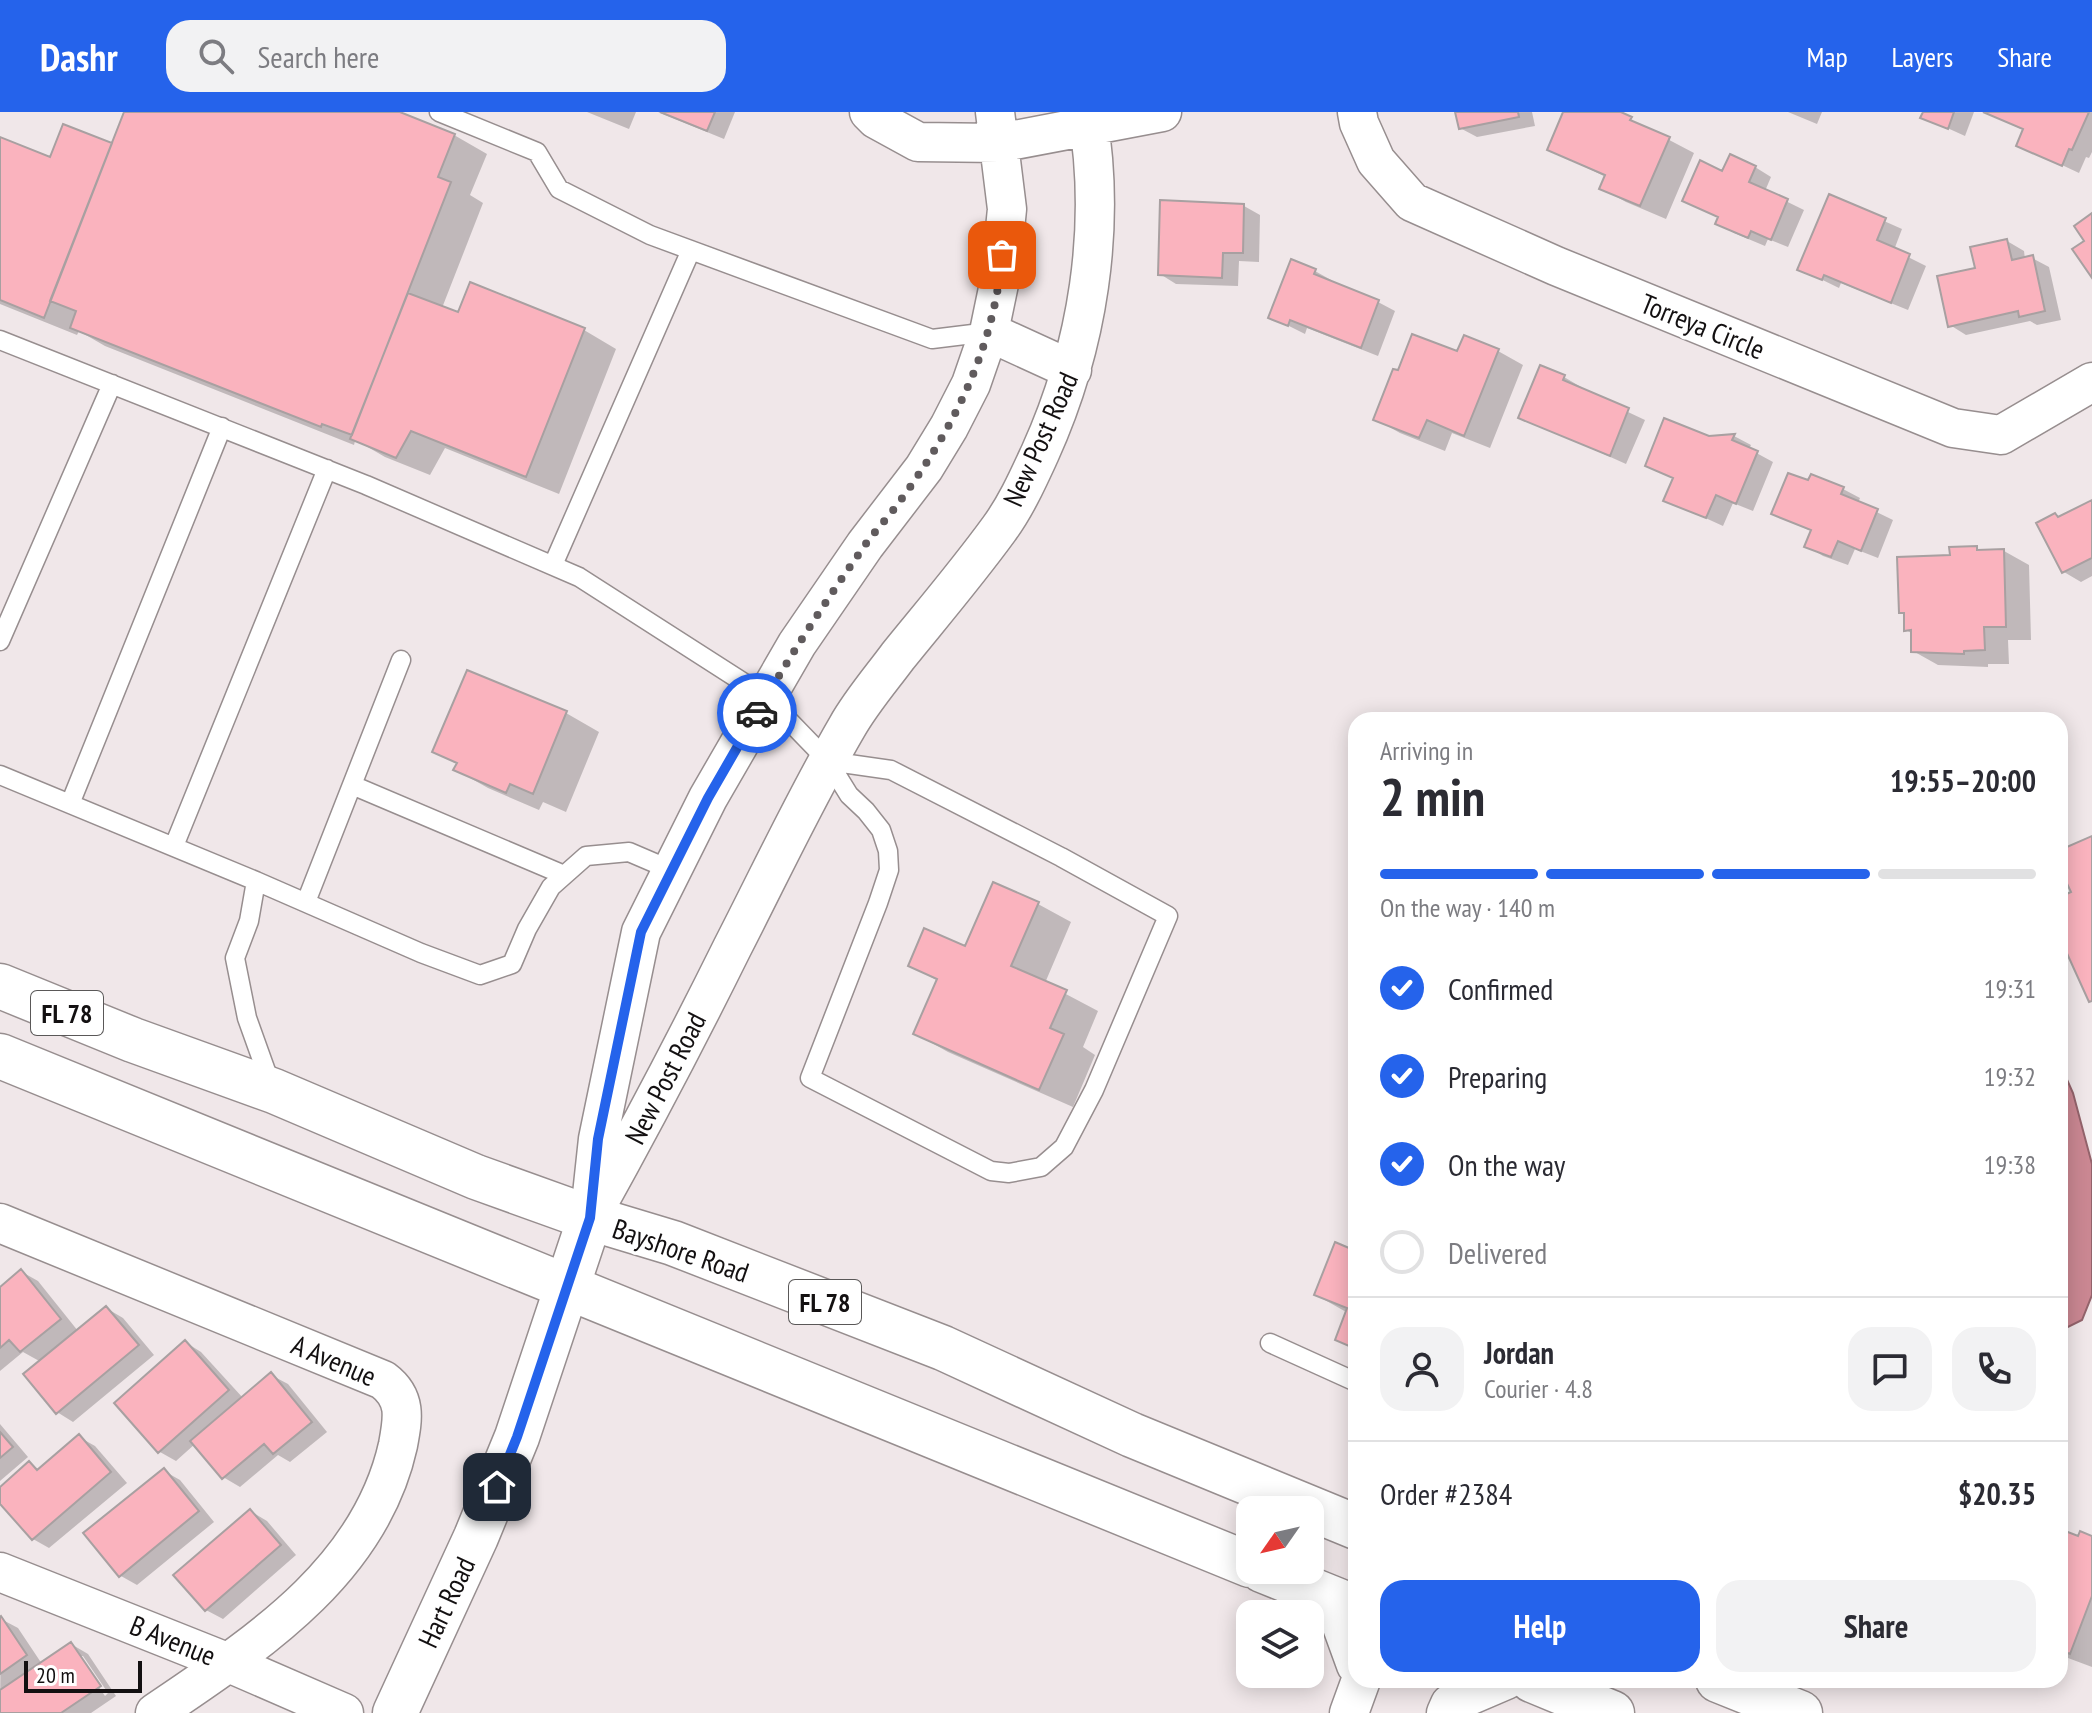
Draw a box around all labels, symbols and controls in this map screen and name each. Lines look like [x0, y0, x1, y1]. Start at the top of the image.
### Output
search box [166, 20, 726, 92]
text: Dashr [40, 32, 118, 81]
icon: search [194, 34, 238, 78]
text: Search here [258, 37, 379, 76]
text: Map [1806, 38, 1848, 75]
text: Layers [1892, 38, 1953, 75]
text: Share [1997, 38, 2052, 75]
pin [968, 221, 1036, 289]
icon: bag [980, 233, 1024, 277]
street label: Torreya Circle [1636, 284, 1770, 368]
street label: New Post Road [994, 366, 1086, 512]
courier [717, 673, 797, 753]
icon: car [735, 691, 779, 735]
text: Arriving in [1380, 734, 1473, 767]
text: 19:55–20:00 [1890, 761, 2036, 800]
text: 2 min [1380, 763, 1485, 830]
text: On the way · 140 m [1380, 891, 1555, 924]
icon: check [1380, 966, 1424, 1010]
text: Confirmed [1448, 969, 1553, 1008]
text: 19:31 [1984, 972, 2036, 1005]
road number: FL 78 [31, 991, 103, 1035]
street label: New Post Road [616, 1006, 714, 1150]
icon: check [1380, 1054, 1424, 1098]
text: Preparing [1448, 1057, 1547, 1096]
text: 19:32 [1984, 1060, 2036, 1093]
icon: check [1380, 1142, 1424, 1186]
text: On the way [1448, 1145, 1565, 1184]
text: 19:38 [1984, 1148, 2036, 1181]
street label: Bayshore Road [608, 1209, 754, 1291]
text: Delivered [1448, 1233, 1547, 1272]
road number: FL 78 [789, 1280, 861, 1324]
street label: A Avenue [286, 1326, 382, 1394]
button: person [1380, 1327, 1464, 1411]
button: chat [1848, 1327, 1932, 1411]
button: phone [1952, 1327, 2036, 1411]
text: Jordan [1484, 1333, 1554, 1372]
text: Courier · 4.8 [1484, 1372, 1593, 1405]
pin [463, 1453, 531, 1521]
icon: home [475, 1465, 519, 1509]
text: Order #2384 [1380, 1474, 1512, 1513]
text: $20.35 [1958, 1474, 2036, 1513]
north arrow [1236, 1496, 1324, 1584]
map controls [1236, 1496, 1324, 1688]
street label: Hart Road [409, 1551, 483, 1653]
button: Help [1380, 1580, 1700, 1672]
button: Share [1716, 1580, 2036, 1672]
button: layers [1236, 1600, 1324, 1688]
street label: B Avenue [125, 1606, 221, 1674]
scale bar [24, 1657, 142, 1693]
text: 20 m [36, 1661, 75, 1689]

